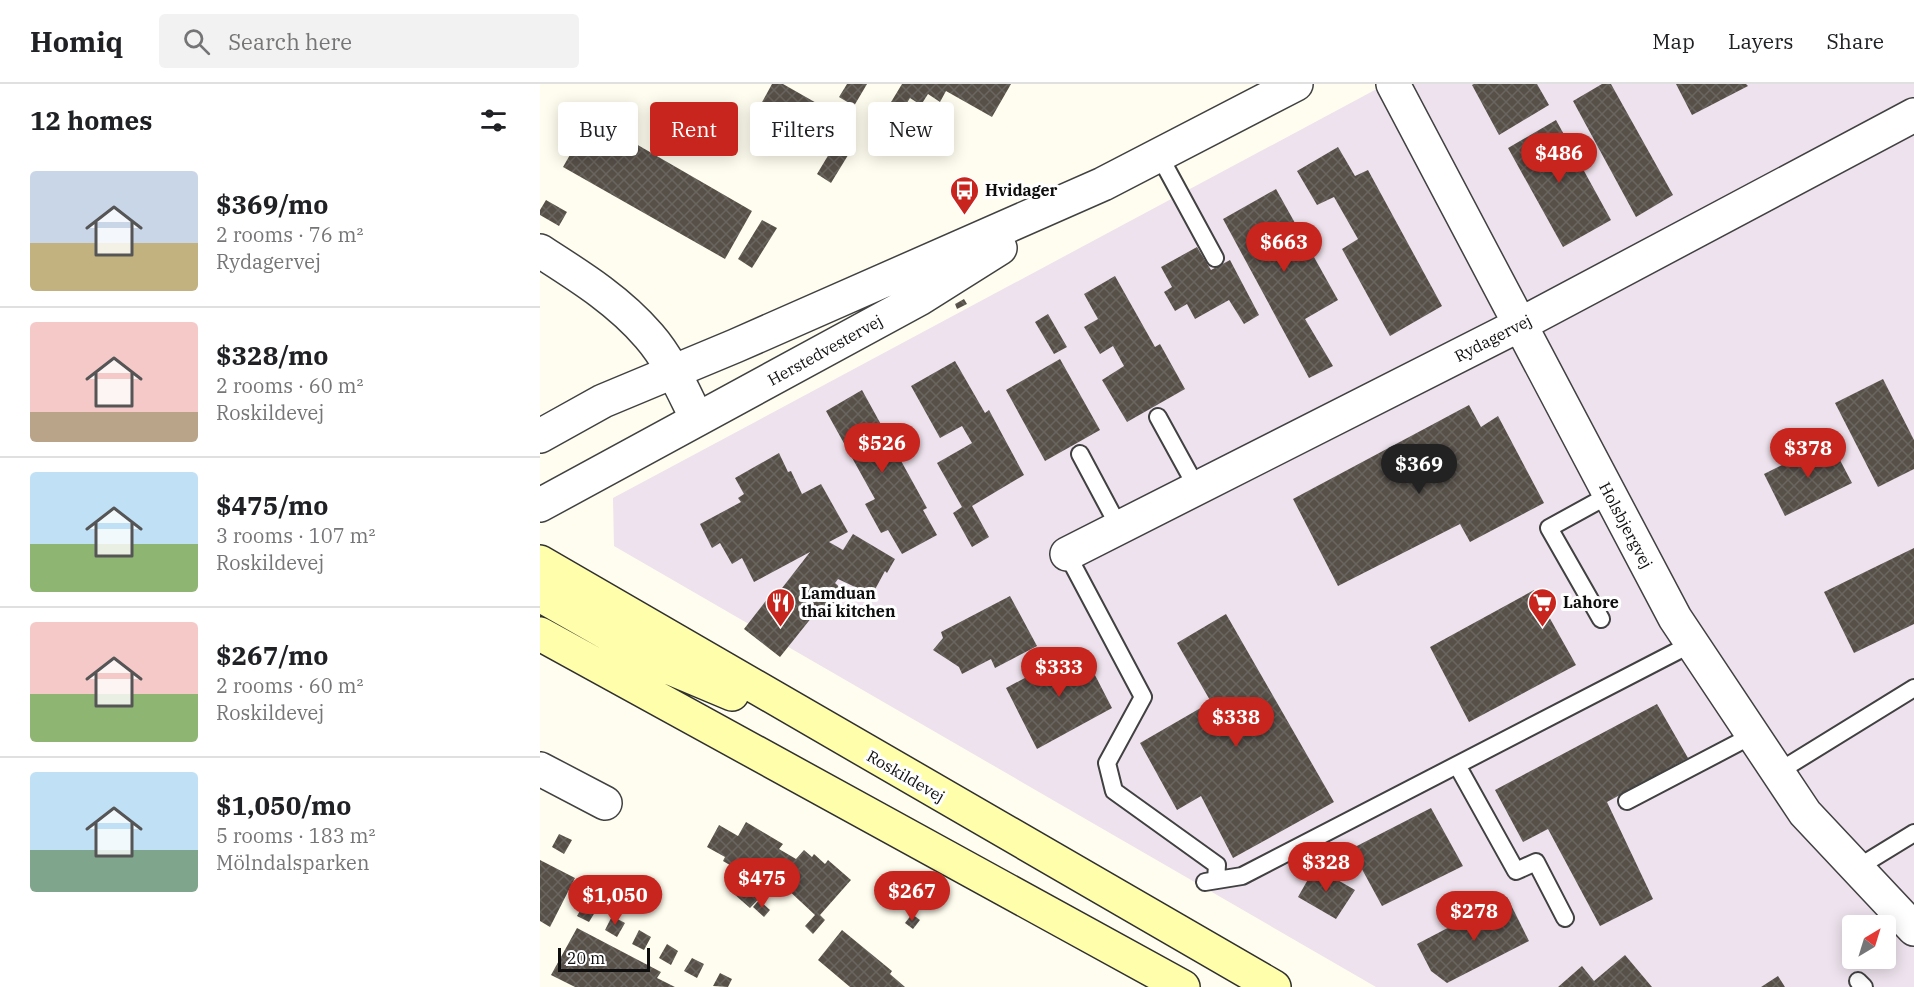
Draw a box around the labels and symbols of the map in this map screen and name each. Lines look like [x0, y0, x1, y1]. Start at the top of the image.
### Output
pin: $486 [1523, 133, 1595, 184]
bus stop icon: Hvidager [948, 174, 980, 216]
place label: Hvidager [985, 180, 1058, 200]
pin: $663 [1248, 222, 1320, 273]
street label: Herstedvestervej [764, 310, 886, 390]
street label: Rydagervej [1451, 310, 1535, 366]
pin: $526 [846, 423, 918, 474]
pin: $378 [1772, 428, 1844, 479]
pin: $369 [1383, 444, 1455, 495]
street label: Holsbjergvej [1595, 478, 1657, 572]
place label: Lamduan thai kitchen [801, 583, 896, 621]
restaurant icon: Lamduan thai kitchen [764, 586, 796, 628]
supermarket icon: Lahore [1526, 586, 1558, 628]
place label: Lahore [1563, 592, 1619, 612]
pin: $333 [1023, 647, 1095, 698]
pin: $338 [1200, 697, 1272, 748]
street label: Roskildevej [863, 746, 949, 806]
pin: $328 [1290, 842, 1362, 893]
pin: $475 [726, 858, 798, 909]
pin: $267 [876, 871, 948, 922]
pin: $1,050 [566, 875, 664, 926]
pin: $278 [1438, 891, 1510, 942]
north arrow [1842, 915, 1896, 969]
scale bar [558, 945, 650, 972]

